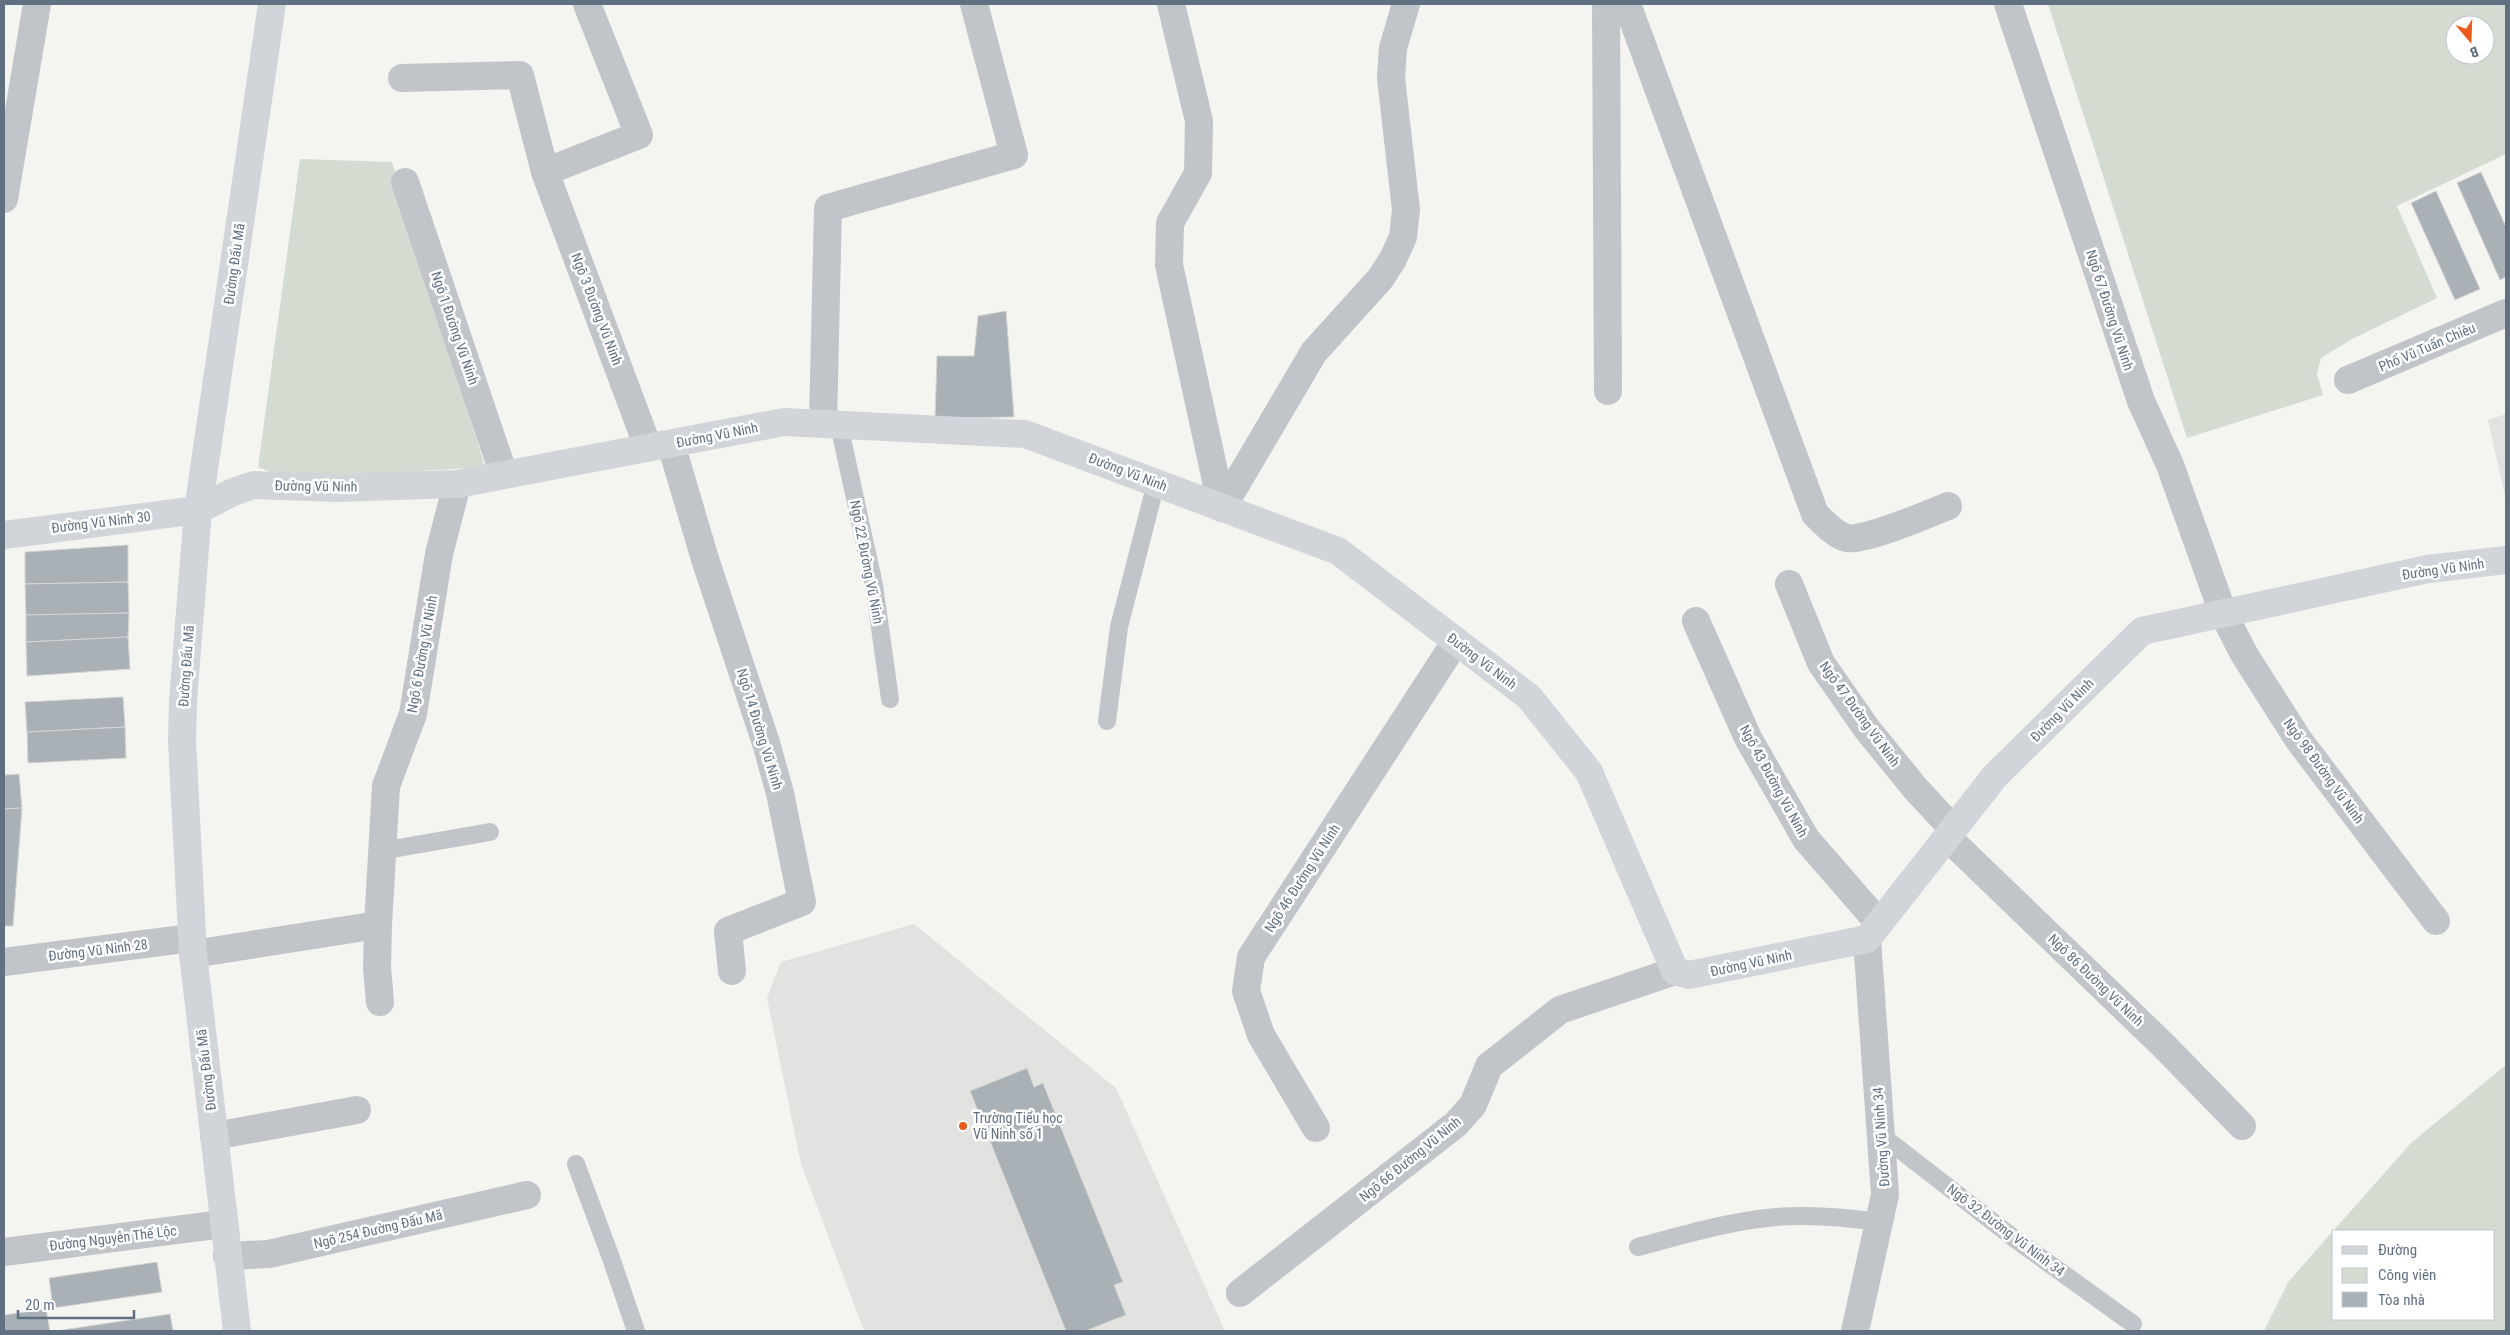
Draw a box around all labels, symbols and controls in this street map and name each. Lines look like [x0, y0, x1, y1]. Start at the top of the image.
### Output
north arrow [2445, 15, 2495, 65]
text: B [2468, 43, 2481, 61]
street label: Đường Đấu Mã [220, 222, 248, 306]
street label: Ngõ 67 Đường Vũ Ninh [2083, 248, 2137, 372]
street label: Ngõ 3 Đường Vũ Ninh [568, 251, 626, 367]
street label: Ngõ 1 Đường Vũ Ninh [428, 269, 482, 387]
street label: Phố Vũ Tuấn Chiêu [2376, 319, 2478, 375]
street label: Đường Vũ Ninh [675, 419, 759, 451]
street label: Đường Vũ Ninh [1086, 450, 1170, 494]
street label: Đường Vũ Ninh [274, 477, 358, 495]
street label: Ngõ 22 Đường Vũ Ninh [847, 499, 887, 625]
street label: Đường Vũ Ninh 30 [50, 508, 152, 536]
street label: Đường Vũ Ninh [2401, 555, 2485, 583]
street label: Ngõ 6 Đường Vũ Ninh [404, 594, 440, 714]
street label: Đường Đấu Mã [175, 625, 197, 707]
street label: Đường Vũ Ninh [1444, 630, 1520, 692]
street label: Ngõ 47 Đường Vũ Ninh [1817, 658, 1903, 770]
street label: Ngõ 14 Đường Vũ Ninh [734, 667, 786, 791]
street label: Đường Vũ Ninh [2027, 675, 2097, 745]
street label: Ngõ 98 Đường Vũ Ninh [2281, 715, 2367, 827]
street label: Ngõ 43 Đường Vũ Ninh [1737, 722, 1811, 840]
street label: Ngõ 46 Đường Vũ Ninh [1261, 821, 1343, 935]
street label: Ngõ 86 Đường Vũ Ninh [2045, 931, 2147, 1029]
street label: Đường Vũ Ninh 28 [47, 936, 149, 964]
street label: Đường Vũ Ninh [1709, 947, 1793, 979]
street label: Đường Đấu Mã [193, 1028, 219, 1112]
street label: Đường Vũ Ninh 34 [1870, 1087, 1892, 1187]
place label: Trường Tiểu học Vũ Ninh số 1 [973, 1110, 1063, 1142]
street label: Ngõ 66 Đường Vũ Ninh [1356, 1113, 1464, 1205]
marker: Trường Tiểu học Vũ Ninh số 1 [957, 1120, 969, 1132]
street label: Ngõ 32 Đường Vũ Ninh 34 [1944, 1181, 2068, 1279]
street label: Ngõ 254 Đường Đấu Mã [312, 1206, 444, 1252]
street label: Đường Nguyễn Thế Lộc [48, 1222, 178, 1254]
legend [2332, 1230, 2495, 1320]
text: Đường [2378, 1241, 2417, 1259]
text: Công viên [2378, 1266, 2436, 1284]
scale bar [18, 1288, 134, 1320]
text: Tòa nhà [2378, 1291, 2425, 1309]
text: 20 m [25, 1296, 55, 1314]

